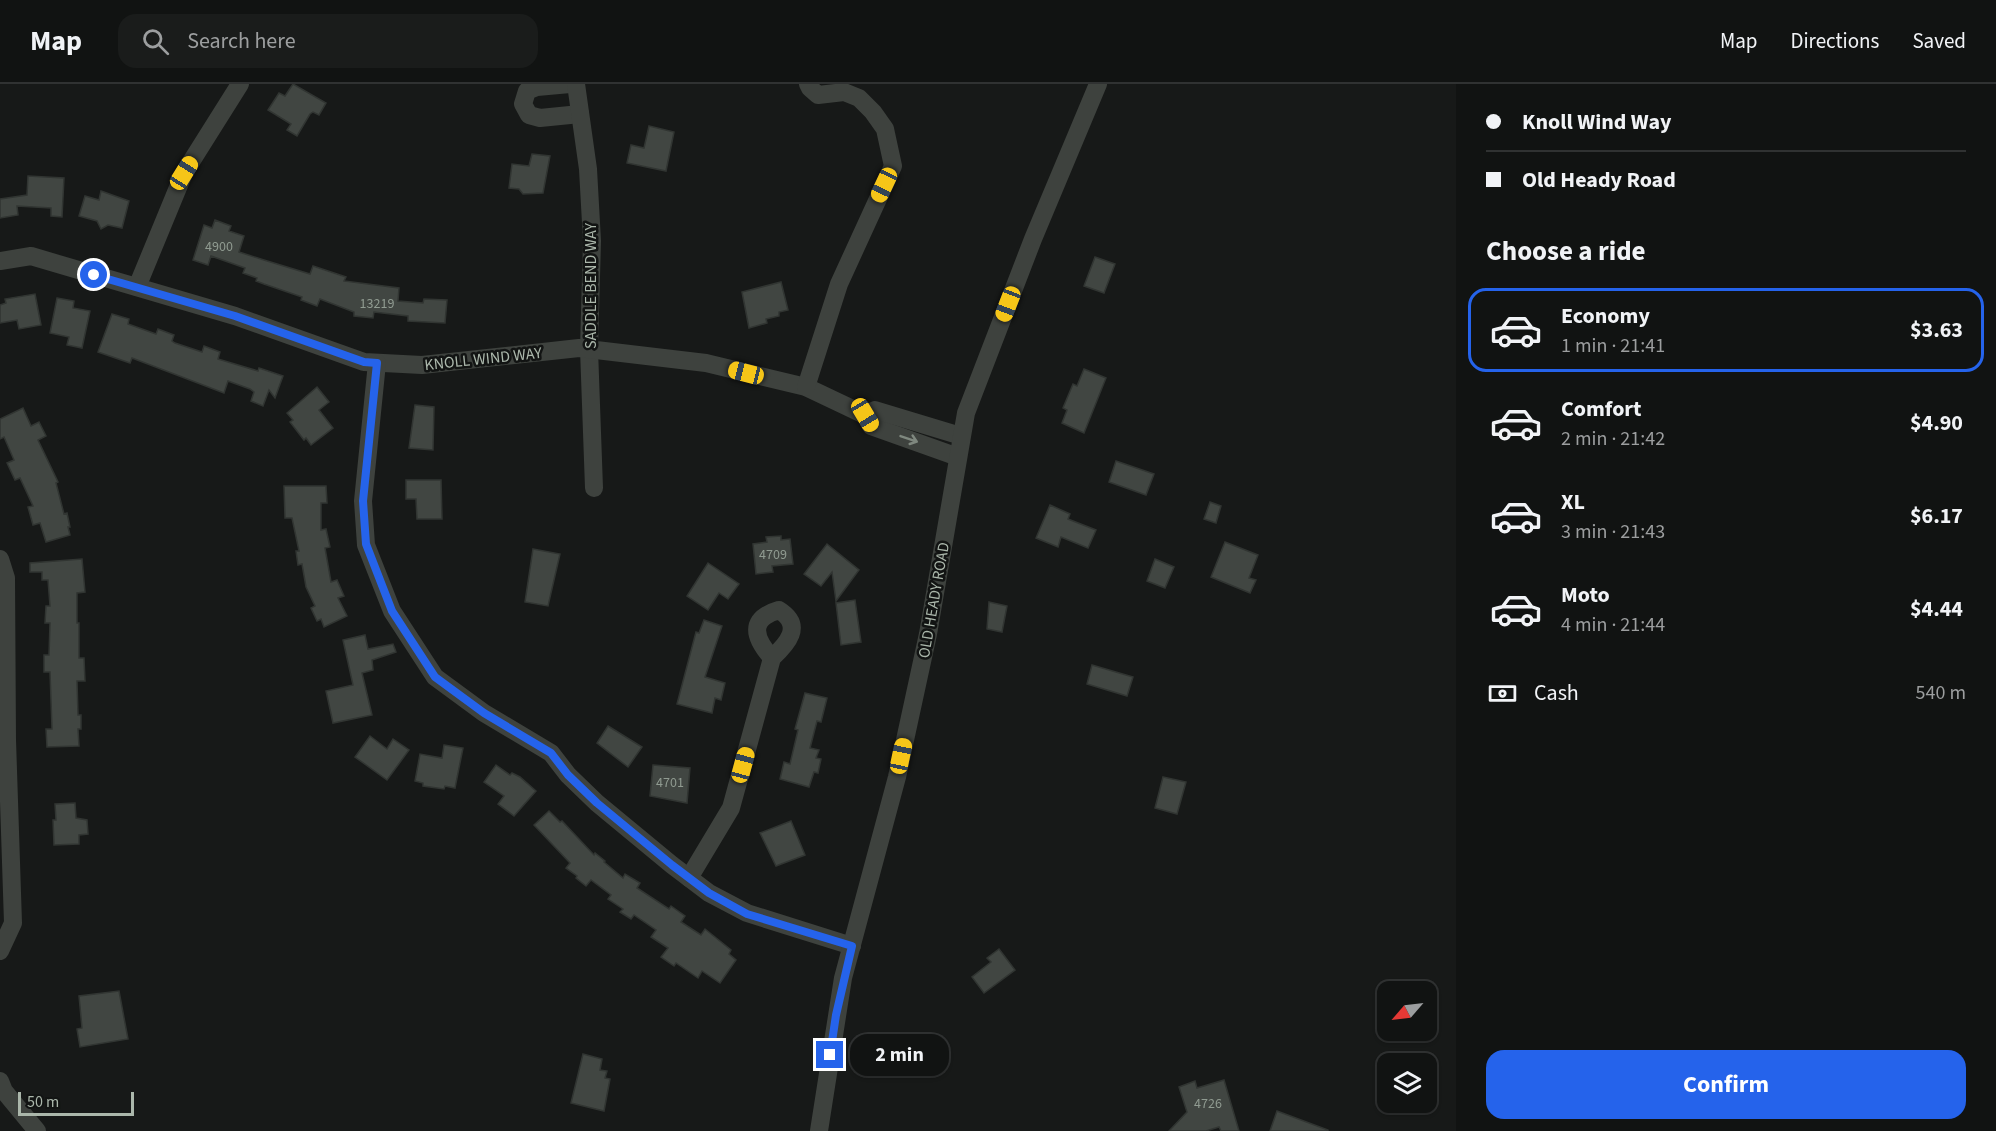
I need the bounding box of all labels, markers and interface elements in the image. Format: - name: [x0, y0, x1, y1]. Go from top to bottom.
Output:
- search box: [118, 14, 538, 68]
- text: Map: [30, 21, 82, 61]
- icon: search: [139, 25, 172, 58]
- text: Search here: [187, 25, 296, 57]
- text: Map: [1720, 26, 1758, 56]
- text: Directions: [1791, 26, 1879, 56]
- text: Saved: [1912, 26, 1966, 56]
- text: Knoll Wind Way: [1522, 106, 1672, 138]
- car: [167, 153, 201, 193]
- text: Old Heady Road: [1522, 164, 1676, 196]
- car: [868, 165, 900, 205]
- street label: SADDLE BEND WAY: [580, 223, 602, 349]
- text: Choose a ride: [1486, 232, 1646, 271]
- house number: 4900: [205, 237, 233, 257]
- route start: [80, 261, 107, 288]
- car: [993, 284, 1023, 324]
- house number: 13219: [360, 294, 394, 314]
- text: Economy: [1561, 300, 1650, 332]
- icon: car: [1489, 303, 1543, 357]
- text: $3.63: [1910, 314, 1963, 346]
- text: 1 min · 21:41: [1561, 332, 1665, 360]
- street label: KNOLL WIND WAY: [423, 342, 543, 376]
- car: [726, 360, 766, 386]
- text: Comfort: [1561, 393, 1642, 425]
- car: [848, 395, 882, 435]
- icon: car: [1489, 396, 1543, 450]
- text: $4.90: [1910, 407, 1963, 439]
- text: 2 min · 21:42: [1561, 425, 1665, 453]
- one-way arrow: [899, 434, 918, 445]
- text: XL: [1561, 486, 1585, 518]
- icon: car: [1489, 489, 1543, 543]
- text: $6.17: [1910, 500, 1963, 532]
- text: 3 min · 21:43: [1561, 518, 1665, 546]
- street label: OLD HEADY ROAD: [913, 540, 955, 660]
- house number: 4709: [759, 545, 787, 565]
- text: Moto: [1561, 579, 1610, 611]
- icon: car: [1489, 582, 1543, 636]
- text: $4.44: [1910, 593, 1963, 625]
- text: 4 min · 21:44: [1561, 611, 1665, 639]
- icon: cash: [1486, 677, 1519, 710]
- text: Cash: [1534, 677, 1579, 709]
- text: 540 m: [1916, 679, 1966, 707]
- car: [888, 737, 914, 775]
- car: [730, 745, 756, 785]
- house number: 4701: [656, 773, 684, 793]
- north arrow: [1377, 981, 1437, 1041]
- map controls: [1377, 981, 1437, 1113]
- callout: 2 min: [851, 1034, 950, 1076]
- route end: [816, 1041, 843, 1068]
- text: 2 min: [875, 1041, 924, 1069]
- button: Confirm: [1486, 1050, 1966, 1119]
- button: layers: [1377, 1053, 1437, 1113]
- scale bar: [18, 1089, 134, 1116]
- text: 50 m: [27, 1091, 59, 1113]
- house number: 4726: [1194, 1094, 1222, 1114]

